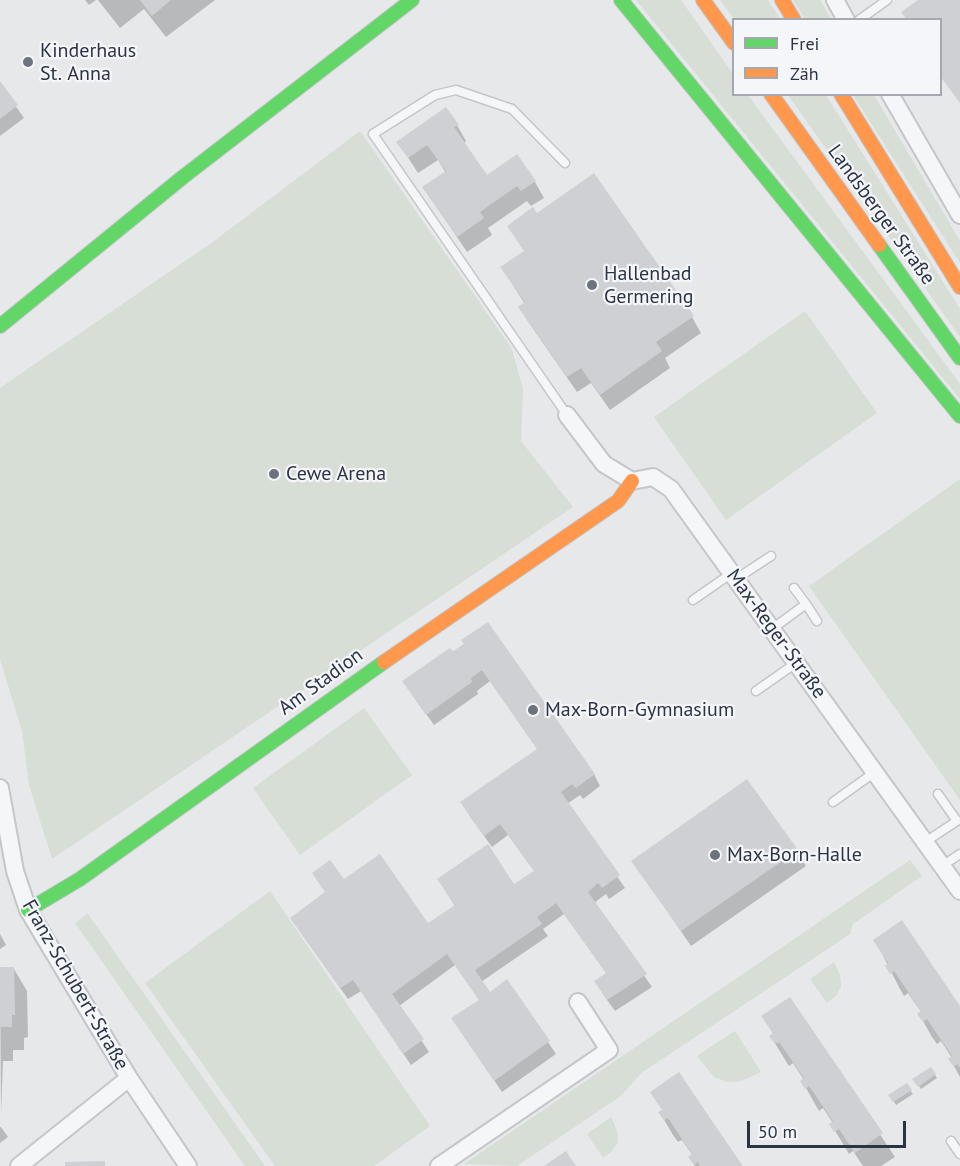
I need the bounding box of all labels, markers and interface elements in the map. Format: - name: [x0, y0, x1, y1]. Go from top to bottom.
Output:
- legend: [732, 18, 942, 96]
- text: Frei: [790, 32, 819, 55]
- place label: Kinderhaus St. Anna: [40, 39, 136, 86]
- marker: Kinderhaus St. Anna: [21, 55, 35, 69]
- text: Zäh: [790, 62, 819, 85]
- street label: Landsberger Straße: [822, 140, 940, 290]
- place label: Hallenbad Germering: [604, 262, 693, 309]
- marker: Hallenbad Germering: [585, 278, 599, 292]
- place label: Cewe Arena: [286, 462, 386, 486]
- marker: Cewe Arena: [267, 467, 281, 481]
- street label: Max-Reger-Straße: [721, 565, 831, 703]
- street label: Am Stadion: [274, 643, 368, 721]
- place label: Max-Born-Gymnasium: [545, 698, 734, 722]
- marker: Max-Born-Gymnasium: [526, 703, 540, 717]
- place label: Max-Born-Halle: [727, 843, 862, 867]
- marker: Max-Born-Halle: [708, 848, 722, 862]
- street label: Franz-Schubert-Straße: [16, 896, 134, 1074]
- scale bar: [750, 1109, 909, 1147]
- text: 50 m: [758, 1120, 797, 1143]

